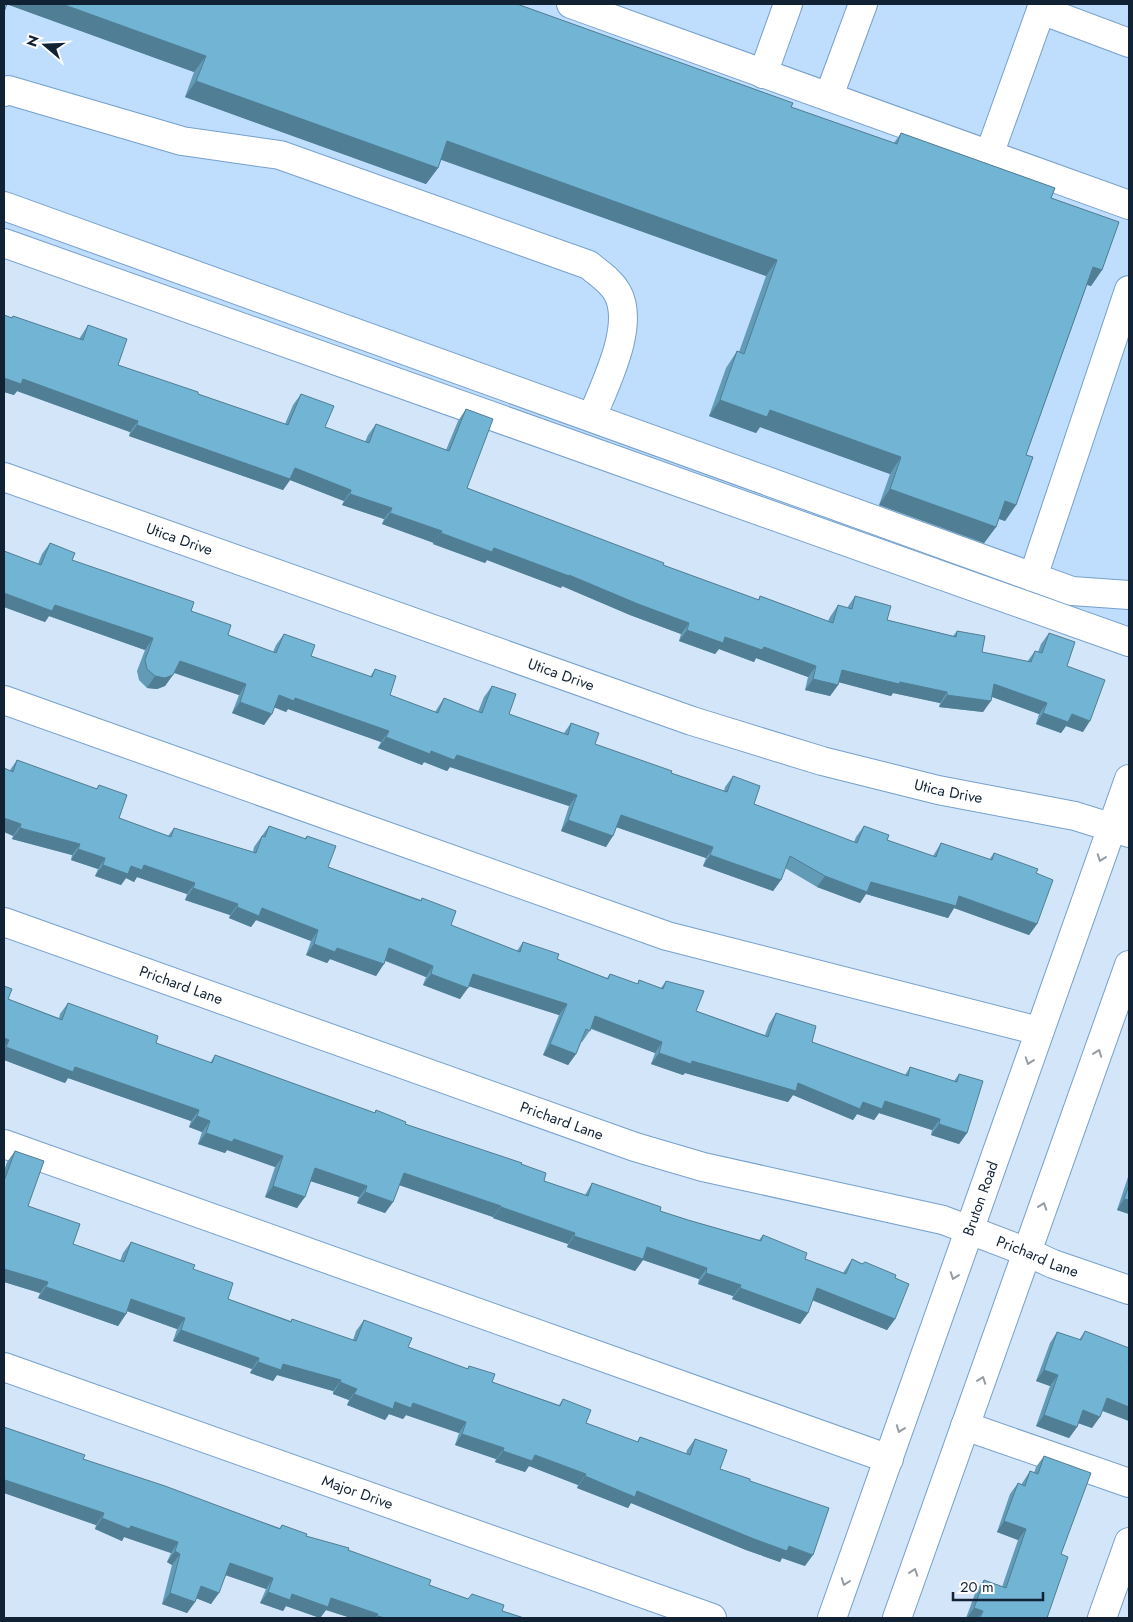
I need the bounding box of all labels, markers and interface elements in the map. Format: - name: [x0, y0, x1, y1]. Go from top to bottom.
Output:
- north arrow: [20, 20, 70, 70]
- text: N: [21, 32, 44, 49]
- street label: Utica Drive: [143, 517, 216, 561]
- street label: Utica Drive: [525, 653, 598, 697]
- street label: Utica Drive: [912, 773, 985, 809]
- one-way arrow: [1097, 853, 1107, 862]
- street label: Prichard Lane: [136, 960, 226, 1010]
- one-way arrow: [1092, 1049, 1102, 1058]
- one-way arrow: [1025, 1056, 1035, 1064]
- street label: Prichard Lane: [517, 1096, 607, 1146]
- street label: Bruton Road: [957, 1158, 1004, 1239]
- one-way arrow: [1038, 1202, 1048, 1211]
- street label: Prichard Lane: [993, 1230, 1082, 1283]
- one-way arrow: [950, 1271, 960, 1280]
- one-way arrow: [976, 1377, 986, 1385]
- one-way arrow: [896, 1424, 906, 1433]
- street label: Major Drive: [319, 1470, 396, 1515]
- one-way arrow: [908, 1569, 918, 1577]
- scale bar: [953, 1570, 1043, 1602]
- text: 20 m: [960, 1576, 994, 1598]
- one-way arrow: [841, 1577, 851, 1586]

